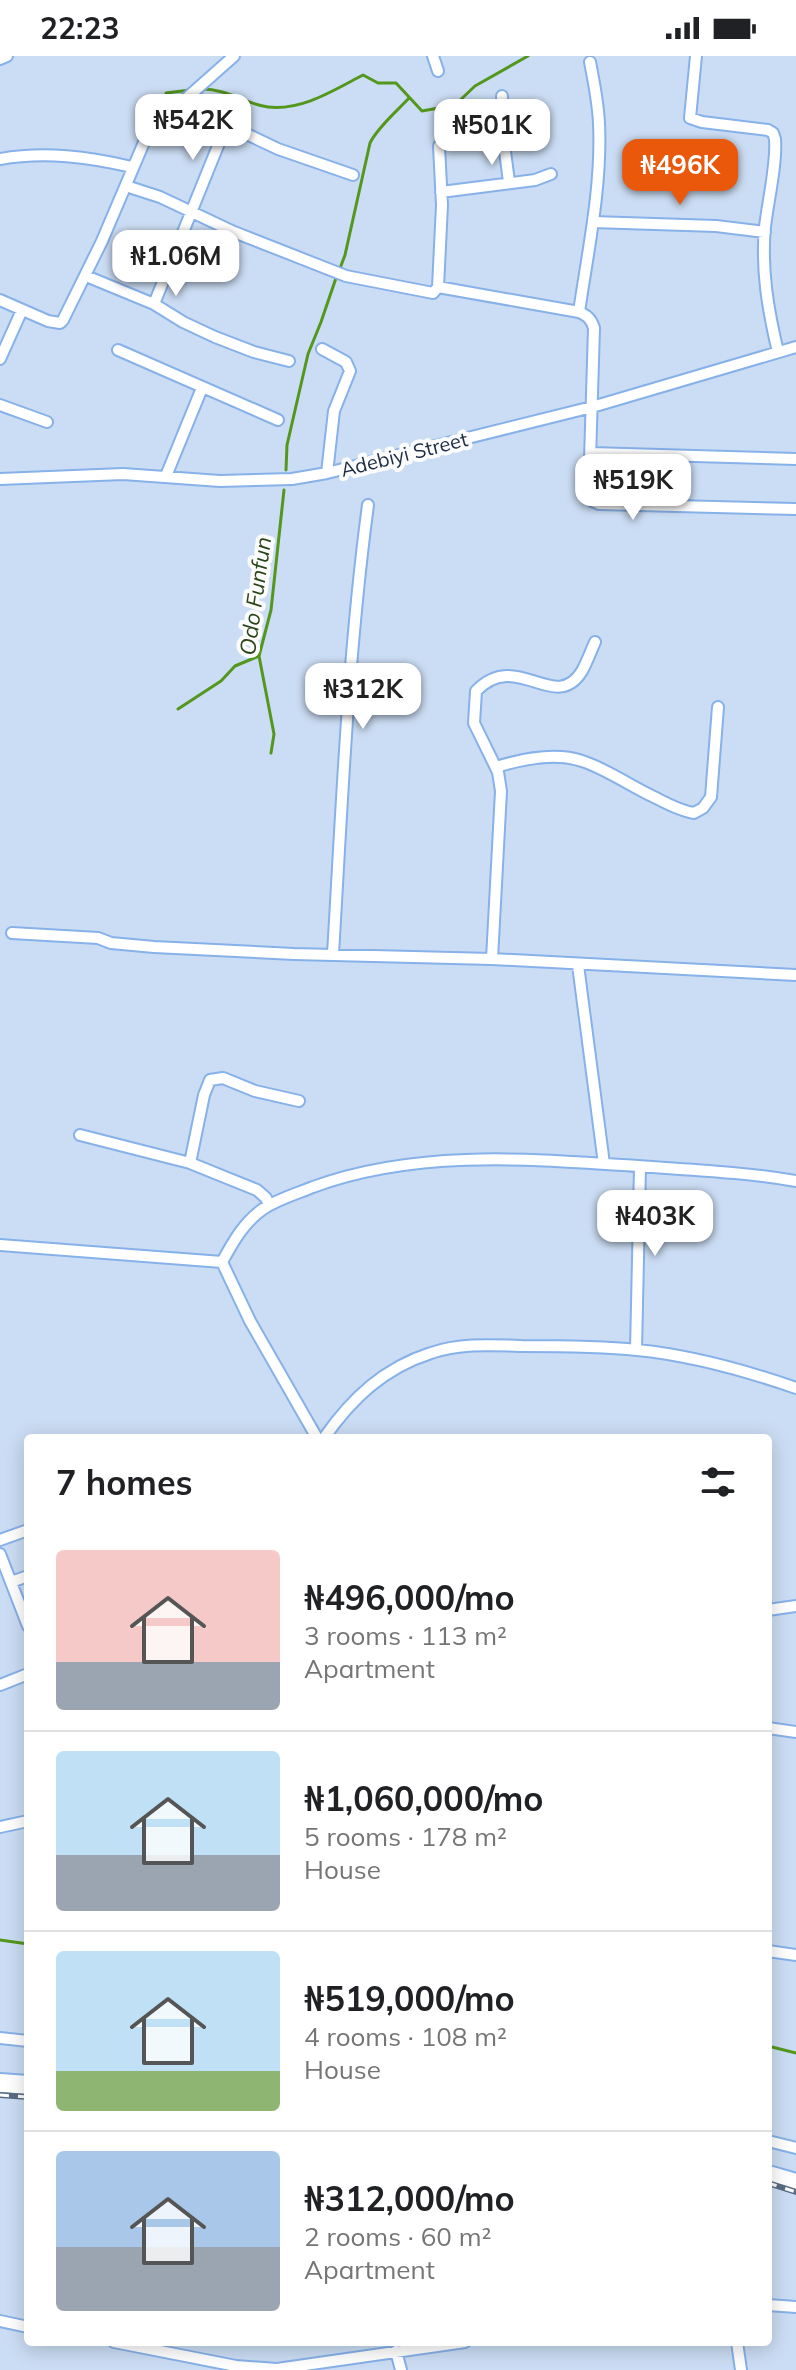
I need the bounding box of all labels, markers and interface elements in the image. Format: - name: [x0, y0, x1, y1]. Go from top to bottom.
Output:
- text: 22:23: [40, 9, 119, 47]
- pin: ₦542K: [137, 94, 249, 162]
- pin: ₦501K: [436, 99, 548, 167]
- text: ₦542K: [153, 103, 233, 136]
- text: ₦501K: [452, 108, 532, 141]
- pin: ₦496K: [624, 139, 736, 207]
- text: ₦496K: [640, 148, 720, 181]
- pin: ₦1.06M: [111, 230, 241, 298]
- text: ₦1.06M: [130, 239, 222, 272]
- street label: Adebiyi Street: [338, 426, 470, 482]
- pin: ₦519K: [577, 454, 689, 522]
- text: ₦519K: [593, 463, 673, 496]
- water label: Odo Funfun: [233, 535, 277, 657]
- pin: ₦312K: [307, 663, 419, 731]
- text: ₦312K: [323, 672, 403, 705]
- pin: ₦403K: [599, 1190, 711, 1258]
- text: ₦403K: [615, 1199, 695, 1232]
- icon: filters: [696, 1460, 740, 1504]
- text: 7 homes: [56, 1461, 193, 1504]
- text: ₦496,000/mo: [304, 1576, 515, 1619]
- icon: home: [120, 1582, 216, 1678]
- text: 3 rooms · 113 m²: [304, 1619, 507, 1652]
- text: Apartment: [304, 1652, 435, 1685]
- text: ₦1,060,000/mo: [304, 1777, 543, 1820]
- icon: home: [120, 1783, 216, 1879]
- text: 5 rooms · 178 m²: [304, 1820, 507, 1853]
- text: House: [304, 1853, 381, 1886]
- text: ₦519,000/mo: [304, 1977, 515, 2020]
- icon: home: [120, 1983, 216, 2079]
- text: 4 rooms · 108 m²: [304, 2020, 507, 2053]
- text: House: [304, 2053, 381, 2086]
- text: ₦312,000/mo: [304, 2177, 515, 2220]
- icon: home: [120, 2183, 216, 2279]
- text: 2 rooms · 60 m²: [304, 2220, 491, 2253]
- text: Apartment: [304, 2253, 435, 2286]

